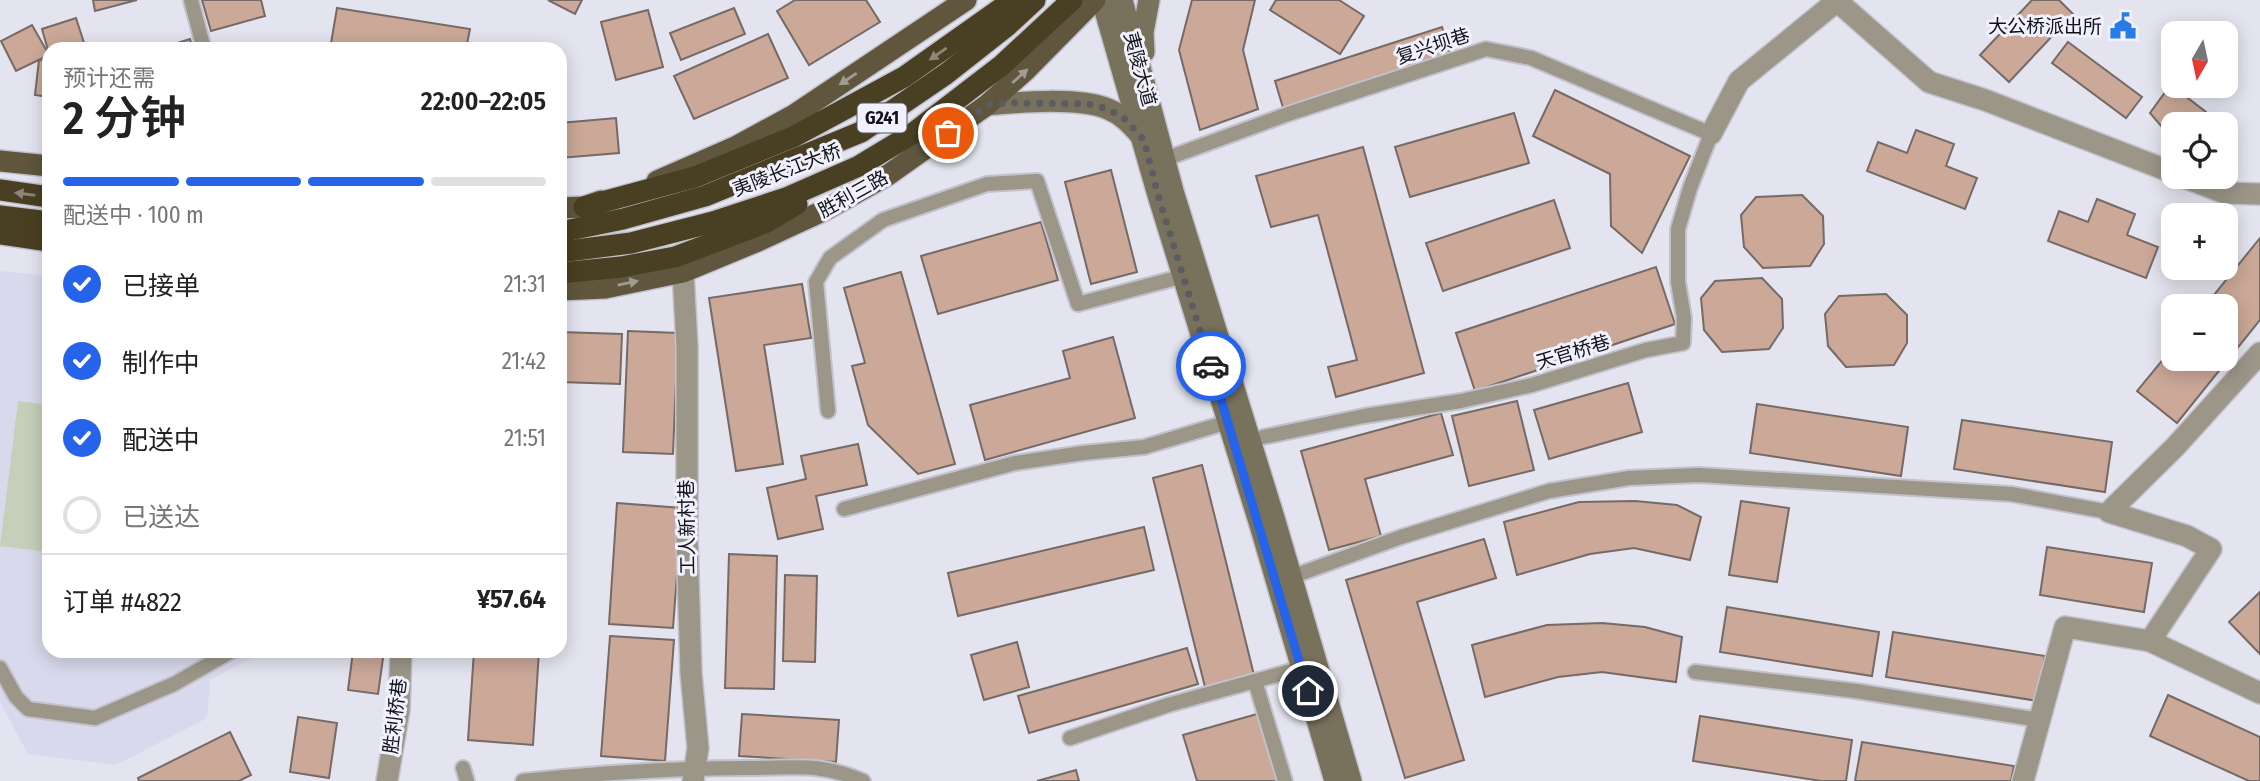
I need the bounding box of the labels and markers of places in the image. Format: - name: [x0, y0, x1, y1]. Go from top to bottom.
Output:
- public building icon: 大公桥派出所: [2108, 11, 2138, 41]
- place label: 大公桥派出所: [1988, 15, 2102, 38]
- pin: [918, 103, 978, 163]
- pin: [1278, 661, 1338, 721]

